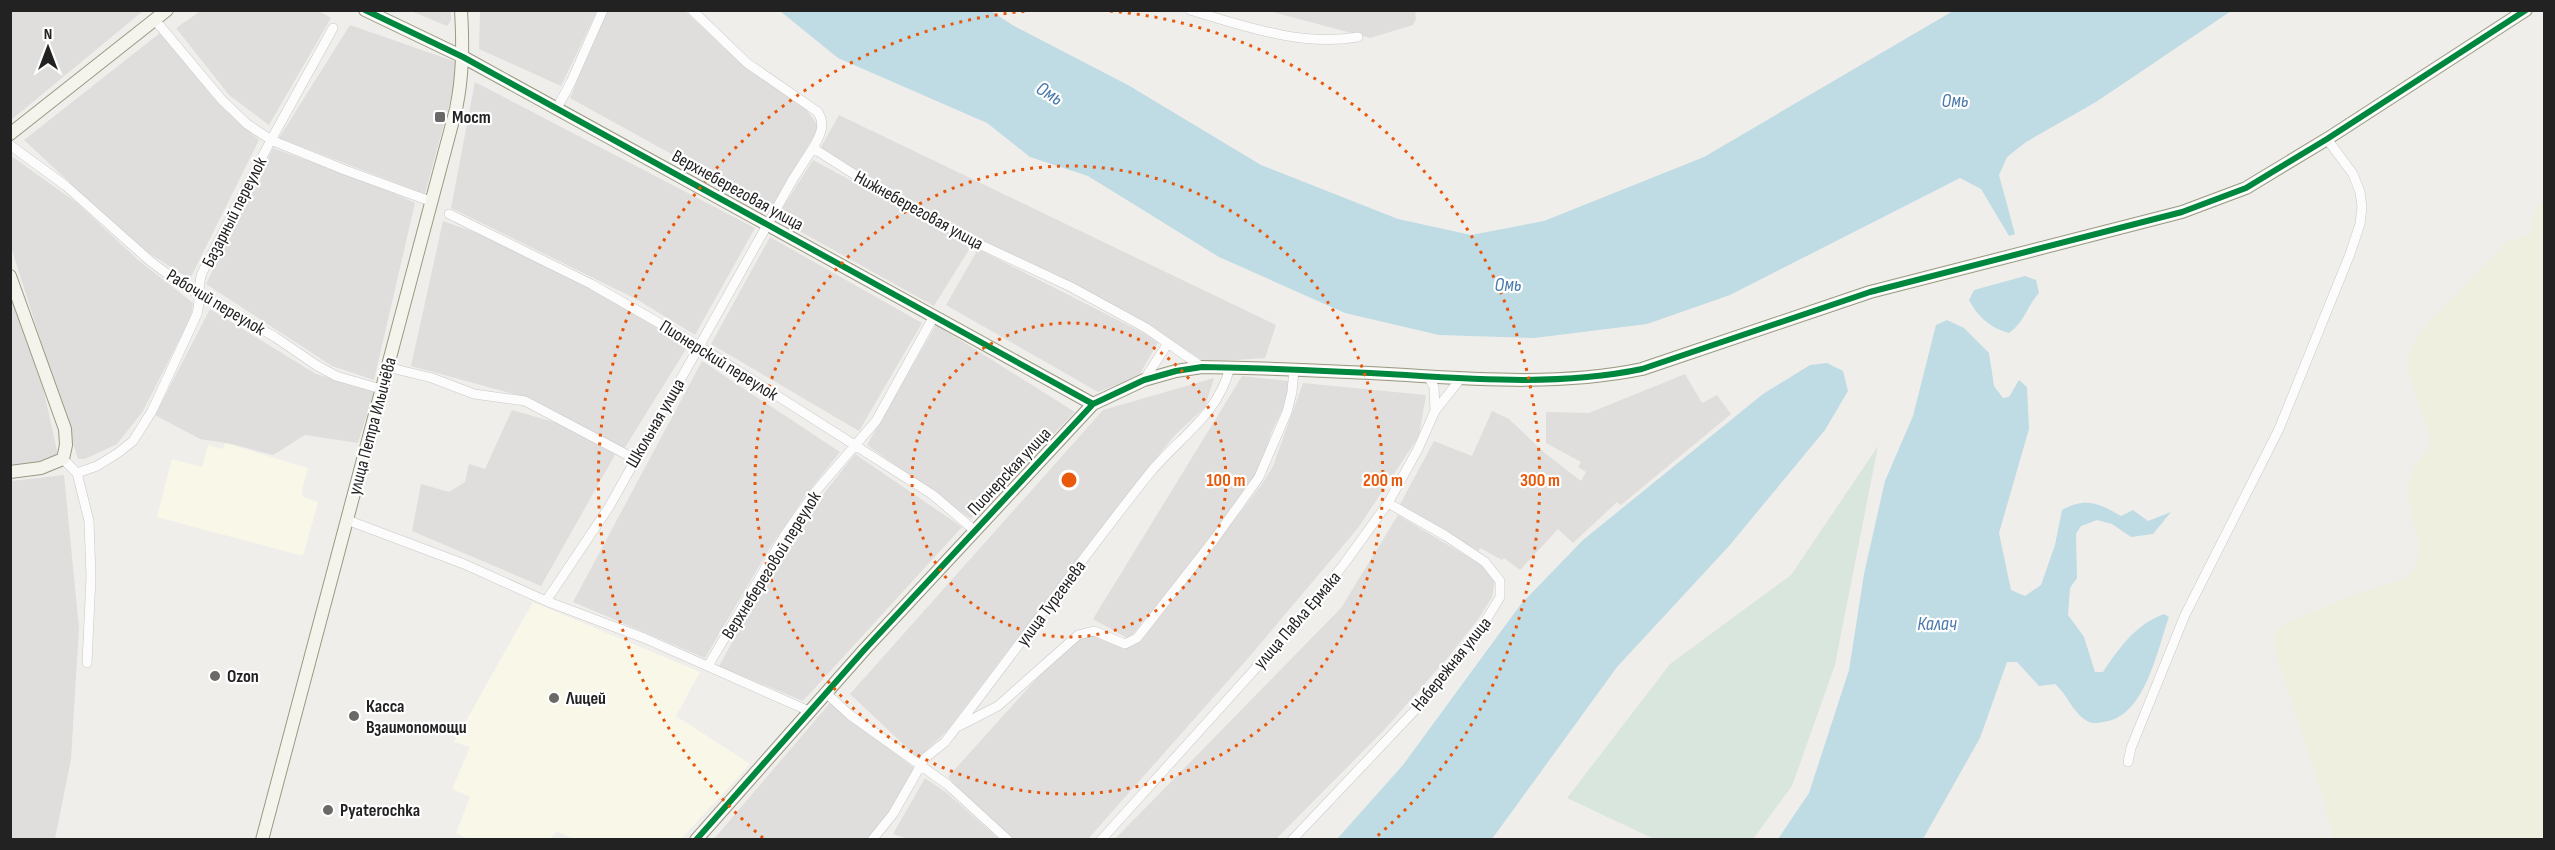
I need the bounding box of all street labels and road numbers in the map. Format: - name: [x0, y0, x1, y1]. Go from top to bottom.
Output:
- street label: Верхнебереговая улица: [668, 146, 807, 235]
- street label: Базарный переулок: [198, 153, 271, 271]
- street label: Нижнебереговая улица: [851, 166, 987, 255]
- street label: Рабочий переулок: [163, 265, 269, 340]
- street label: Пионерский переулок: [656, 316, 782, 405]
- street label: улица Петра Ильичёва: [344, 355, 401, 497]
- street label: Школьная улица: [622, 375, 689, 471]
- street label: Пионерская улица: [963, 423, 1055, 520]
- street label: Верхнебереговой переулок: [717, 487, 825, 643]
- street label: улица Тургенева: [1012, 556, 1090, 650]
- street label: улица Павла Ермака: [1249, 567, 1345, 673]
- street label: Набережная улица: [1407, 613, 1496, 715]

